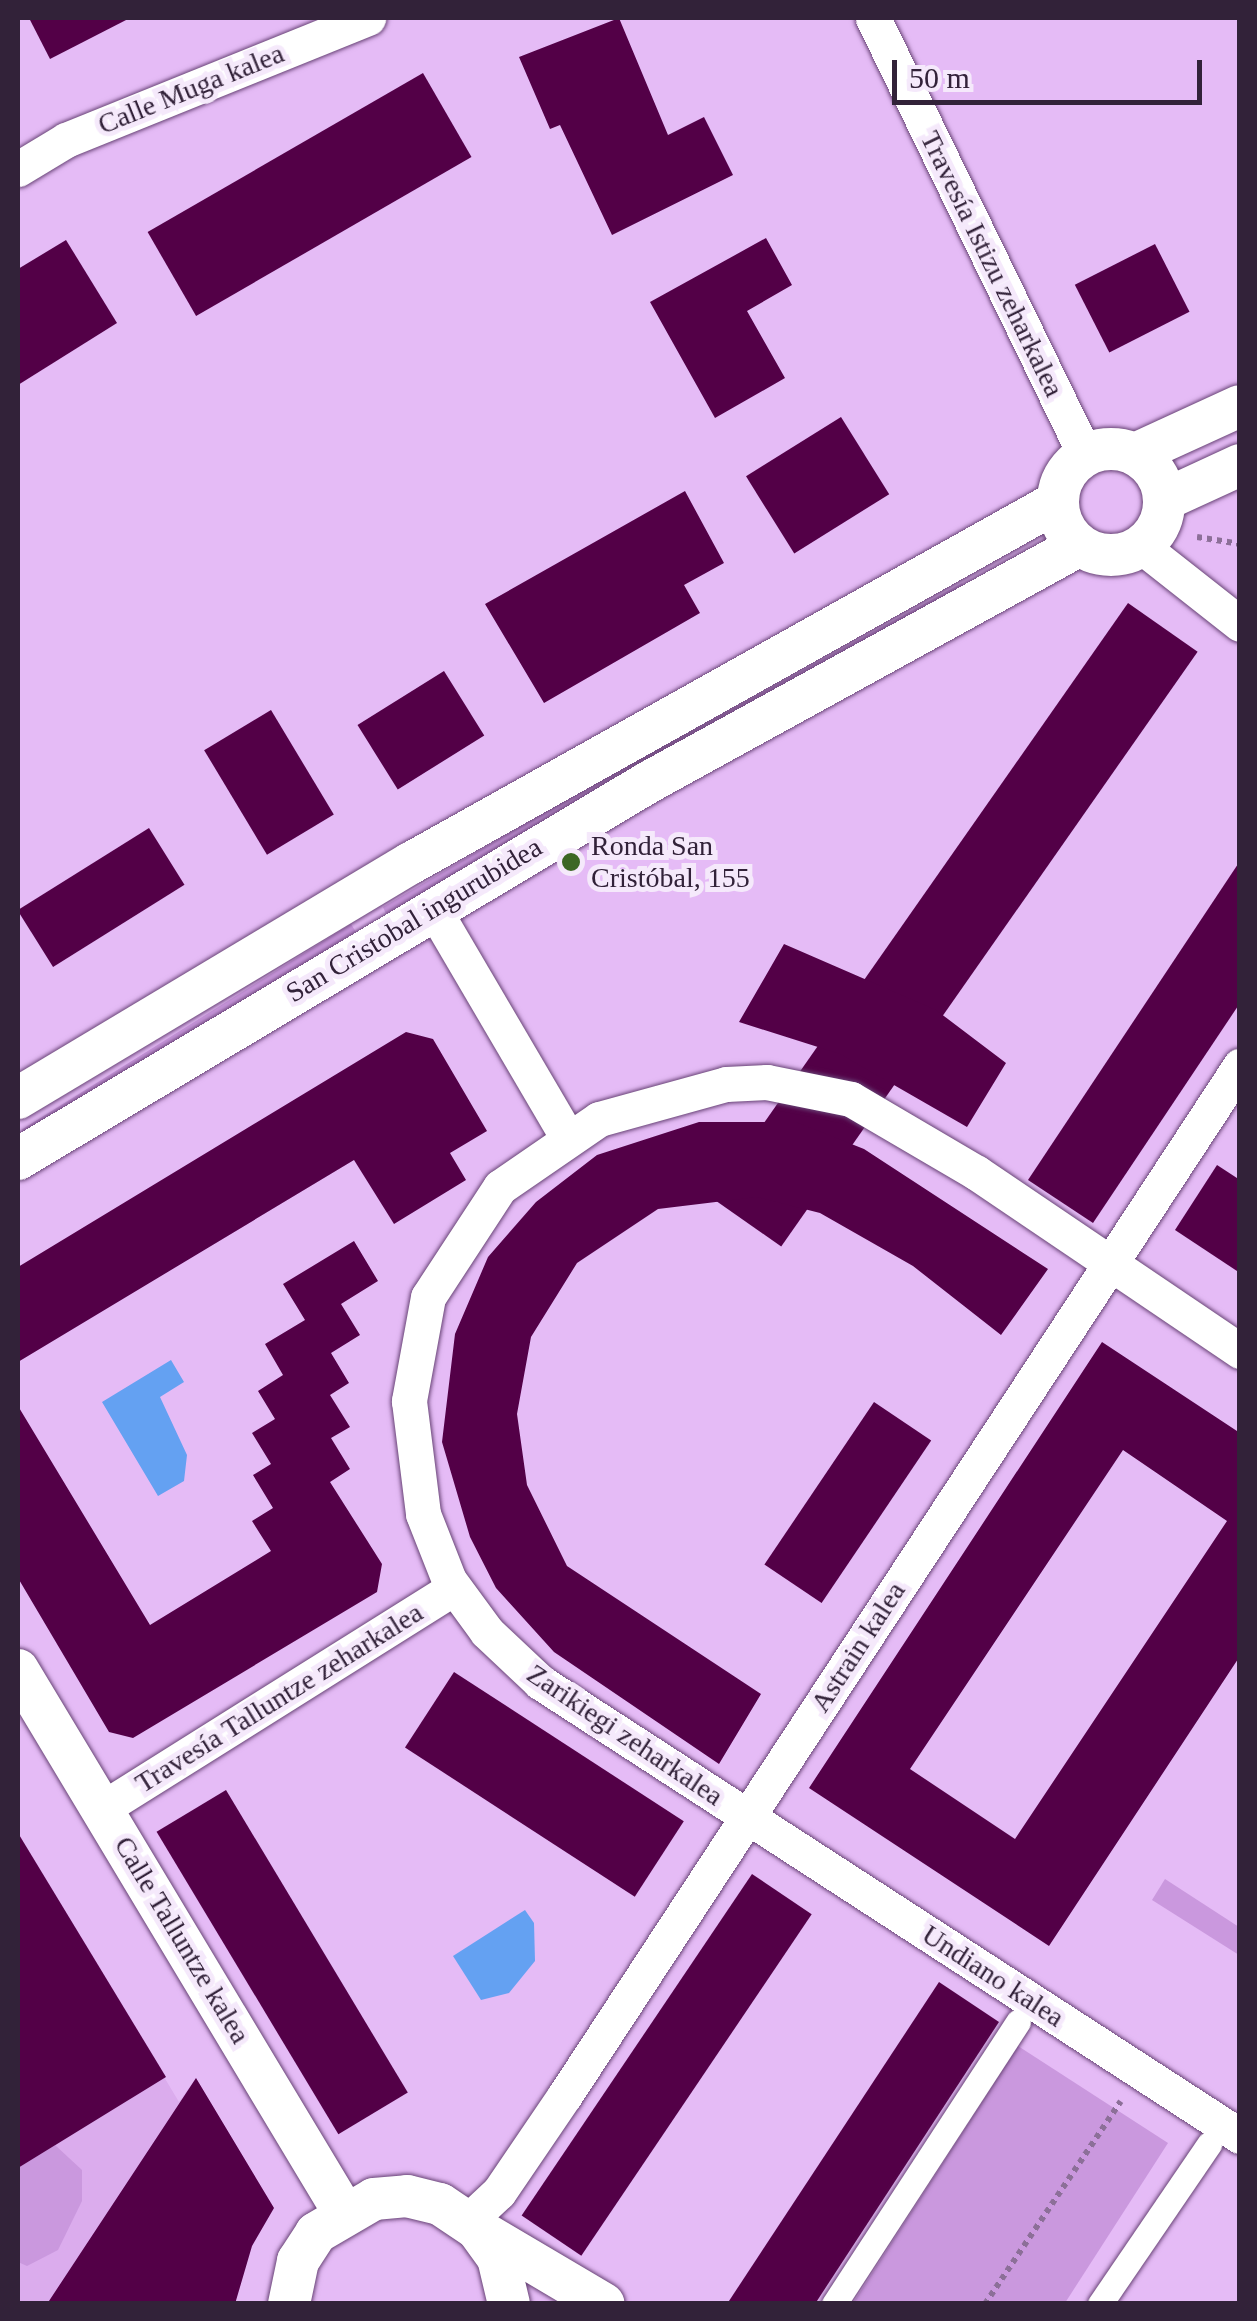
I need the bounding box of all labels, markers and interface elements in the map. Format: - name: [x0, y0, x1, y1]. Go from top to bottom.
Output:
- street label: Calle Muga kalea: [93, 36, 289, 142]
- scale bar: [897, 40, 1207, 102]
- text: 50 m: [909, 61, 970, 94]
- street label: Travesía Istizu zeharkalea: [913, 126, 1071, 402]
- place label: Ronda San Cristóbal, 155: [591, 829, 750, 895]
- street label: San Cristobal ingurubidea: [280, 830, 548, 1010]
- marker: Ronda San Cristóbal, 155: [560, 851, 582, 873]
- street label: Astrain kalea: [803, 1576, 913, 1718]
- street label: Travesía Talluntze zeharkalea: [129, 1596, 429, 1800]
- street label: Zarikiegi zeharkalea: [521, 1657, 729, 1813]
- street label: Calle Talluntze kalea: [107, 1830, 257, 2050]
- street label: Undiano kalea: [916, 1918, 1070, 2034]

